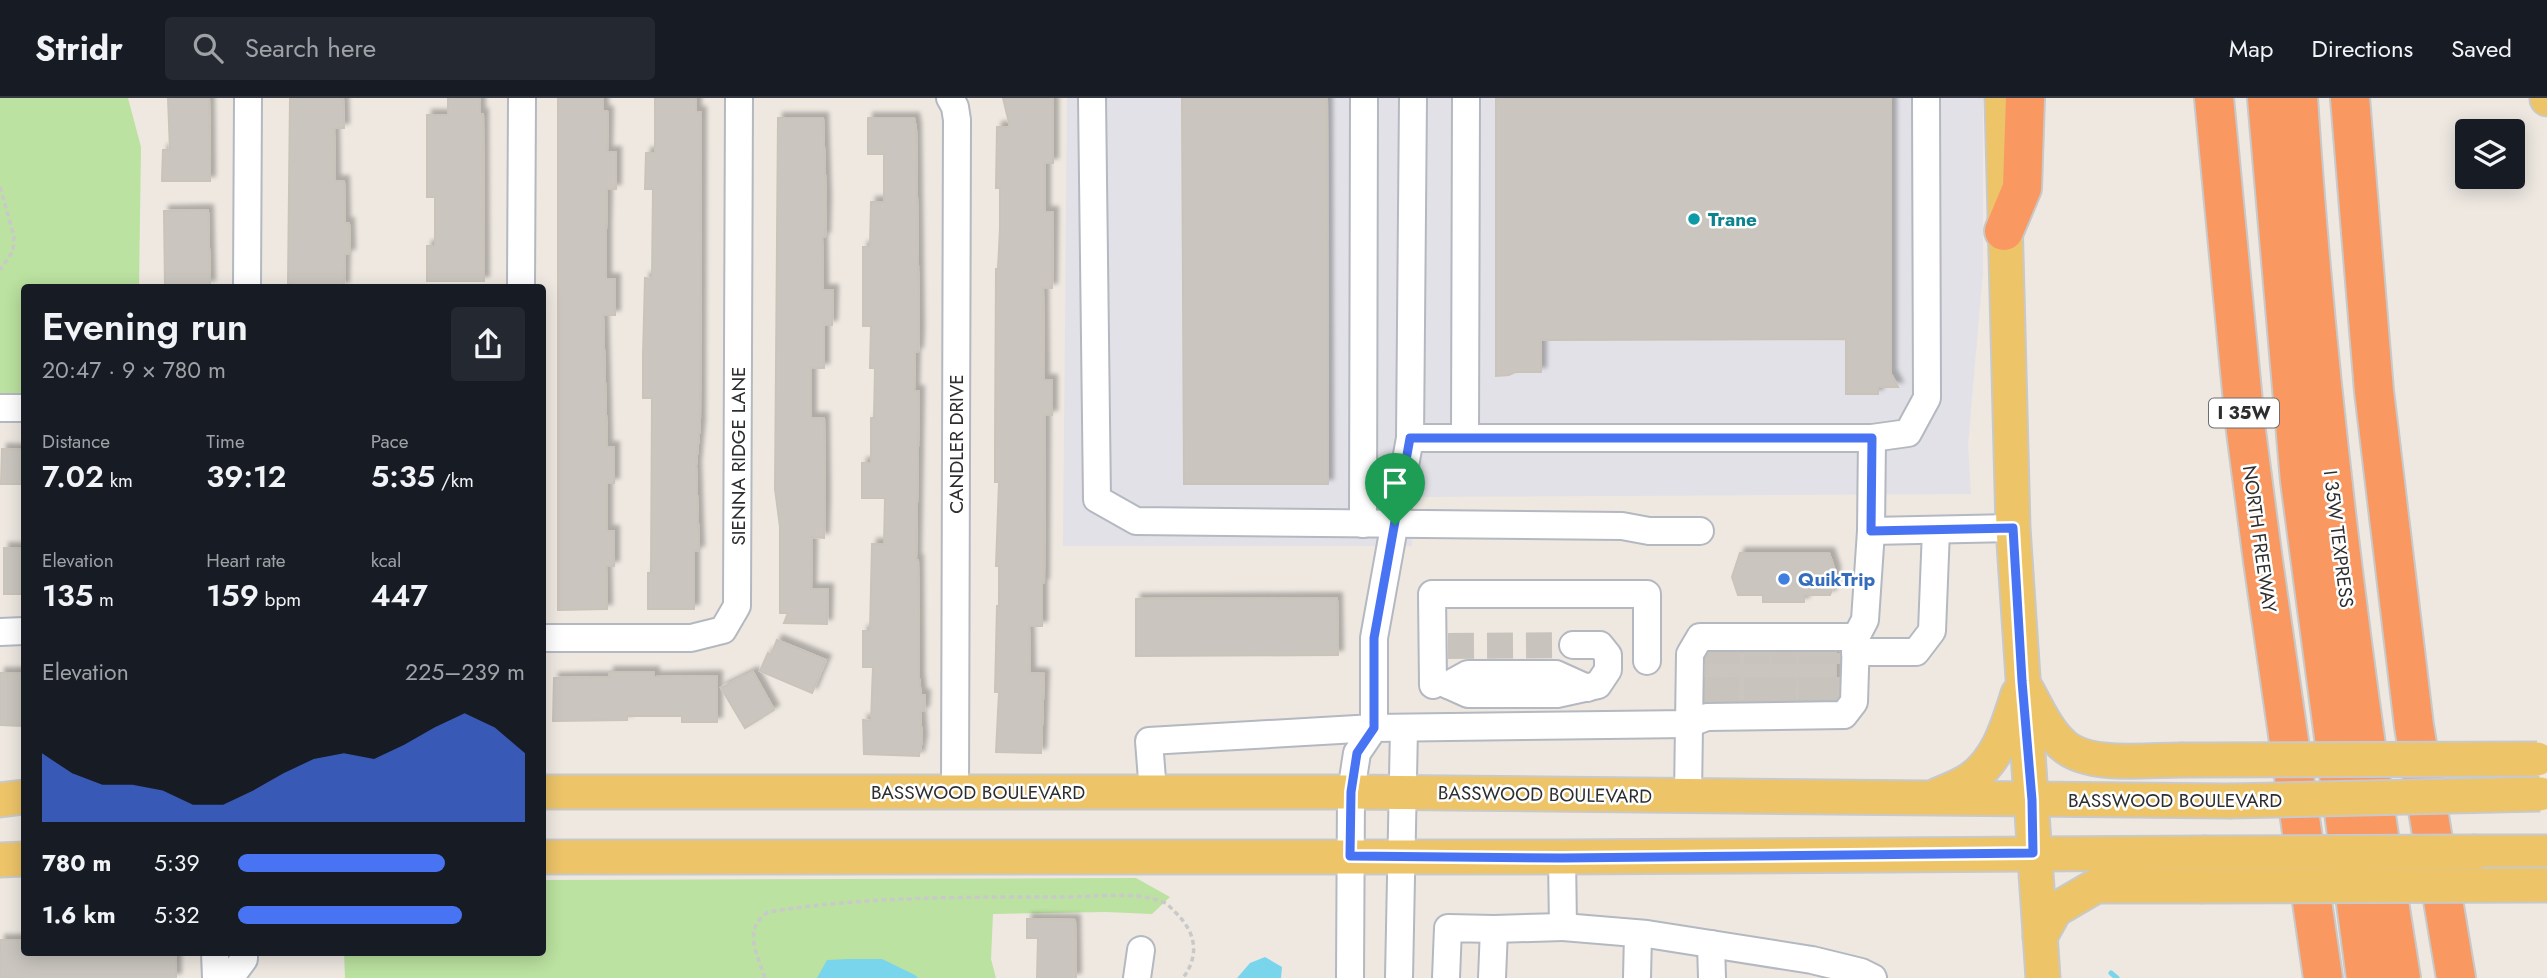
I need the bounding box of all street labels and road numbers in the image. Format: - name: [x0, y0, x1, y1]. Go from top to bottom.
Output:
- street label: SIENNA RIDGE LANE: [725, 366, 752, 546]
- street label: CANDLER DRIVE: [943, 374, 970, 514]
- road number: I 35W: [2209, 398, 2279, 428]
- street label: NORTH FREEWAY: [2236, 464, 2283, 615]
- street label: I 35W TEXPRESS: [2317, 469, 2360, 609]
- street label: BASSWOOD BOULEVARD: [871, 779, 1085, 806]
- street label: BASSWOOD BOULEVARD: [1438, 779, 1652, 810]
- street label: BASSWOOD BOULEVARD: [2068, 787, 2282, 814]

